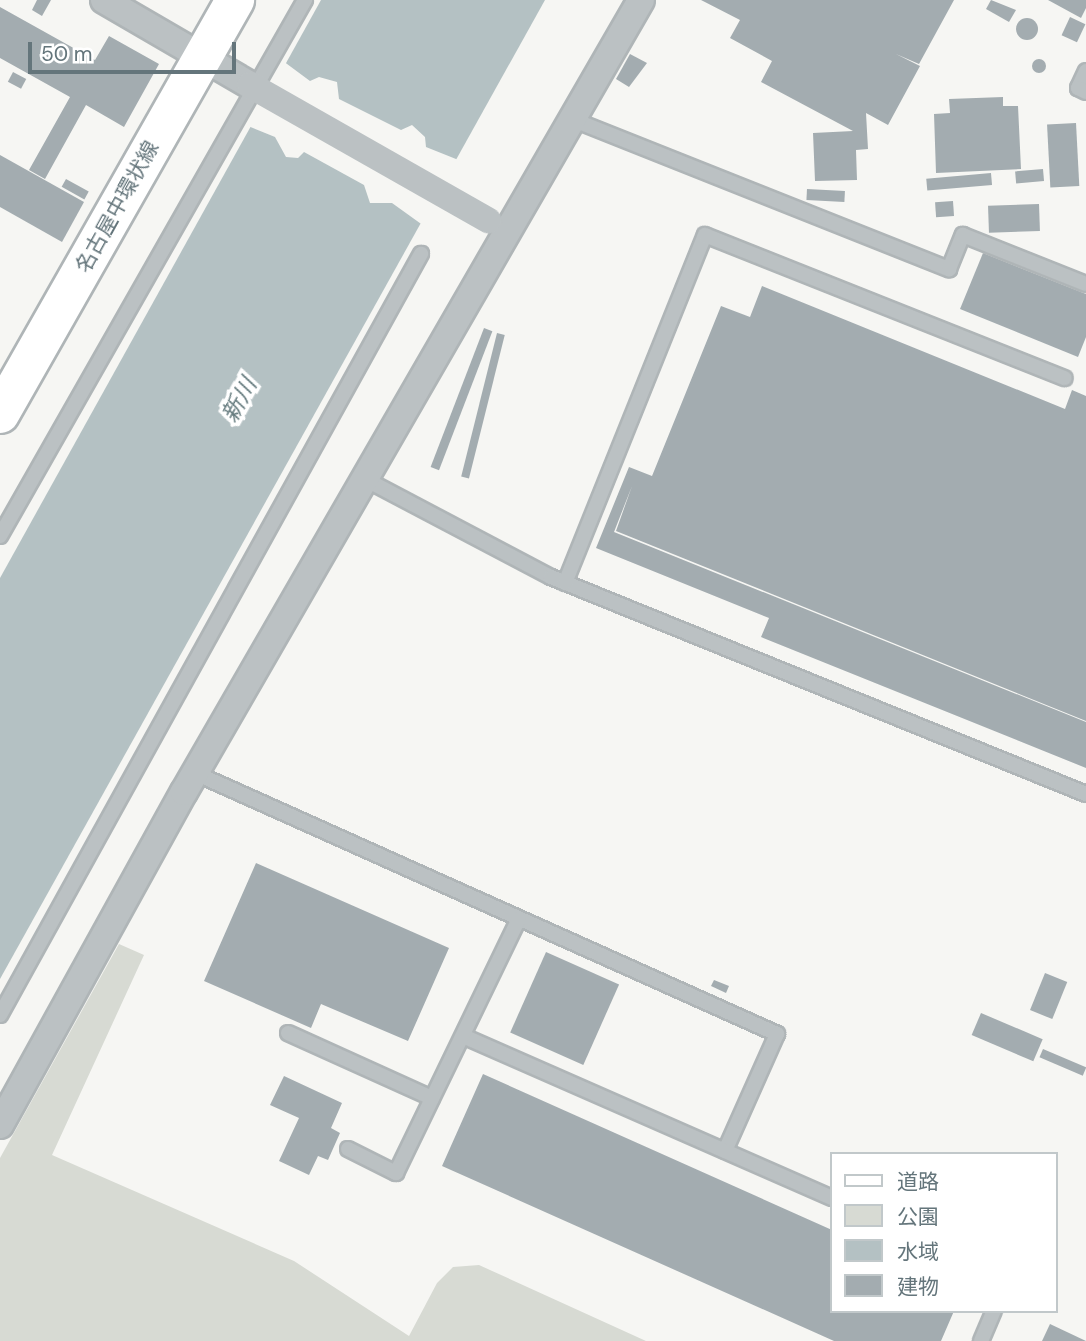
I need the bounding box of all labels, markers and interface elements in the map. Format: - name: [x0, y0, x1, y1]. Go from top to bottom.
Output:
- scale bar: [32, 28, 240, 72]
- text: 50 m: [41, 40, 92, 68]
- street label: 名古屋中環状線: [70, 137, 164, 277]
- water label: 新川: [216, 373, 262, 427]
- legend: [830, 1152, 1058, 1313]
- text: 道路: [897, 1168, 939, 1196]
- text: 公園: [897, 1203, 939, 1231]
- text: 水域: [897, 1238, 939, 1266]
- text: 建物: [897, 1273, 939, 1301]

